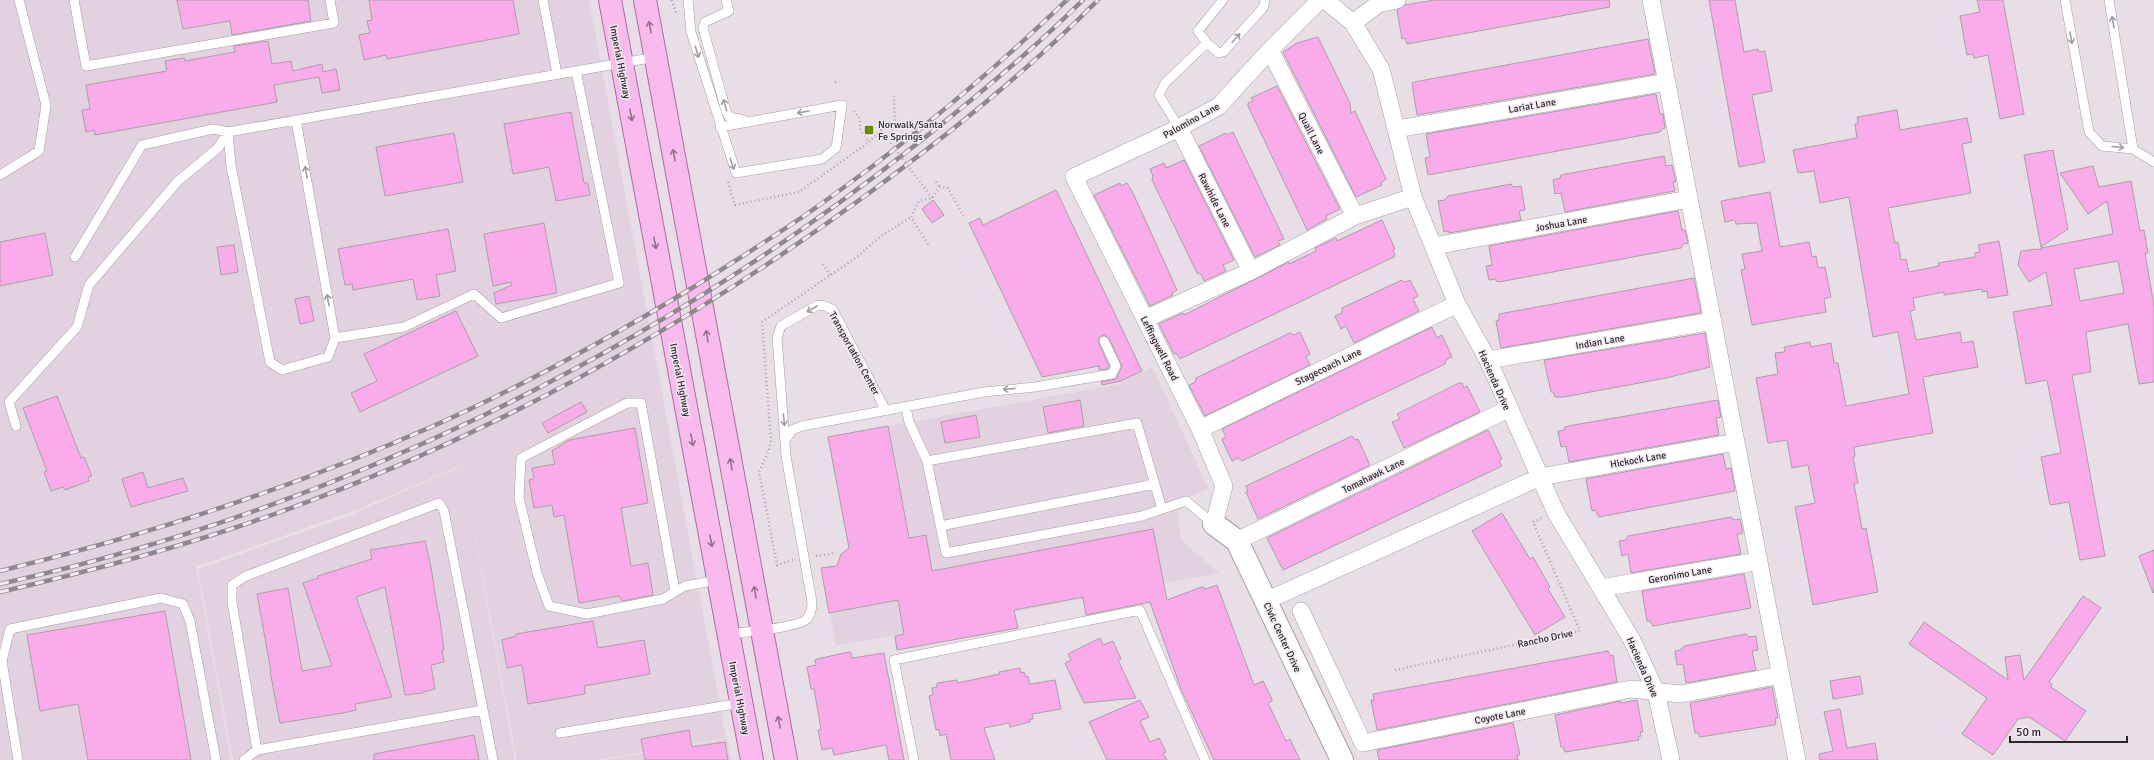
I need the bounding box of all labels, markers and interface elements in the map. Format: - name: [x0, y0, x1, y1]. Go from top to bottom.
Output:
- one-way arrow: [2109, 16, 2117, 29]
- one-way arrow: [646, 21, 654, 34]
- street label: Imperial Highway: [607, 24, 633, 100]
- one-way arrow: [2067, 32, 2075, 45]
- one-way arrow: [1231, 33, 1241, 43]
- one-way arrow: [694, 45, 701, 58]
- street label: Lariat Lane: [1507, 96, 1557, 116]
- one-way arrow: [721, 99, 728, 112]
- street label: Palomino Lane: [1161, 100, 1222, 141]
- one-way arrow: [628, 108, 636, 121]
- one-way arrow: [797, 108, 810, 116]
- street label: Quail Lane: [1295, 110, 1327, 156]
- place label: Norwalk/Santa Fe Springs: [878, 119, 943, 143]
- marker: Norwalk/Santa Fe Springs: [863, 124, 875, 136]
- one-way arrow: [2111, 144, 2124, 151]
- one-way arrow: [669, 148, 677, 161]
- one-way arrow: [729, 158, 737, 170]
- one-way arrow: [301, 165, 309, 178]
- street label: Rawhide Lane: [1195, 171, 1233, 230]
- street label: Joshua Lane: [1534, 213, 1588, 234]
- one-way arrow: [652, 236, 660, 249]
- one-way arrow: [324, 293, 332, 306]
- one-way arrow: [806, 305, 818, 313]
- street label: Transportation Center: [826, 310, 882, 398]
- street label: Leffingwell Road: [1138, 314, 1181, 383]
- one-way arrow: [703, 330, 711, 343]
- street label: Indian Lane: [1575, 332, 1626, 352]
- street label: Imperial Highway: [667, 342, 693, 418]
- street label: Stagecoach Lane: [1293, 346, 1364, 388]
- street label: Hacienda Drive: [1475, 348, 1513, 412]
- one-way arrow: [1003, 386, 1016, 393]
- one-way arrow: [780, 413, 787, 426]
- one-way arrow: [688, 433, 696, 446]
- street label: Hickock Lane: [1609, 449, 1667, 471]
- street label: Tomahawk Lane: [1340, 456, 1407, 496]
- one-way arrow: [727, 458, 735, 471]
- one-way arrow: [707, 534, 715, 547]
- street label: Geronimo Lane: [1647, 563, 1713, 586]
- one-way arrow: [750, 586, 758, 599]
- street label: Civic Center Drive: [1261, 601, 1304, 674]
- street label: Rancho Drive: [1516, 627, 1574, 651]
- street label: Hacienda Drive: [1623, 635, 1661, 699]
- street label: Imperial Highway: [726, 660, 752, 736]
- street label: Coyote Lane: [1474, 705, 1527, 727]
- one-way arrow: [775, 716, 783, 729]
- scale bar: [2010, 718, 2127, 744]
- text: 50 m: [2016, 725, 2041, 740]

